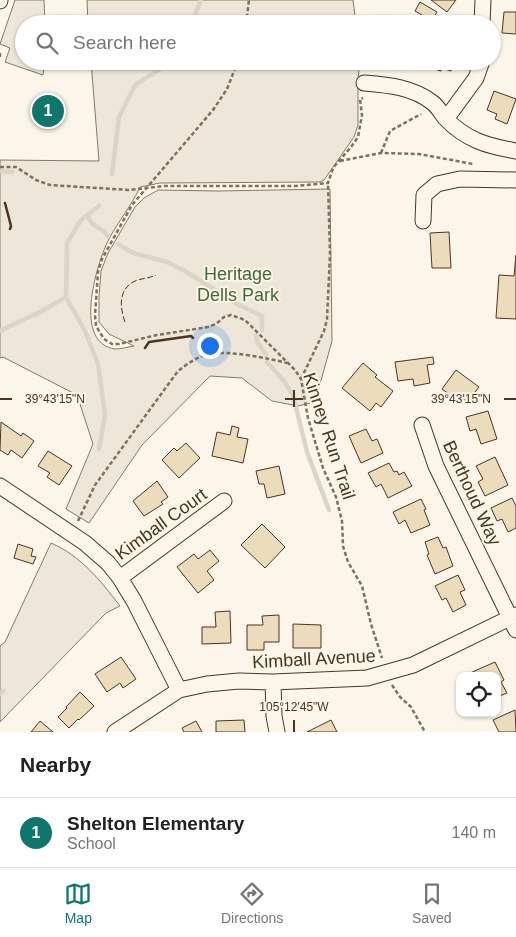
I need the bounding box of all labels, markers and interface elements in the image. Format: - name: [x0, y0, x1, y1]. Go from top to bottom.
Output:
- search box: [15, 15, 501, 70]
- icon: search: [33, 29, 61, 57]
- text: Search here: [73, 32, 177, 53]
- pin: 1: [32, 92, 64, 130]
- park label: Heritage Dells Park: [197, 264, 280, 305]
- your location: [197, 333, 223, 359]
- street label: Kinney Run Trail: [299, 370, 359, 502]
- text: 39°43'15"N: [25, 392, 85, 406]
- text: 39°43'15"N: [431, 392, 491, 406]
- street label: Berthoud Way: [439, 437, 505, 549]
- street label: Kimball Court: [111, 484, 211, 564]
- street label: Kimball Avenue: [252, 646, 376, 672]
- map controls: [456, 672, 501, 717]
- button: locate: [456, 672, 501, 717]
- text: 105°12'45"W: [259, 700, 329, 714]
- text: Nearby: [20, 753, 91, 776]
- text: Shelton Elementary: [67, 813, 244, 834]
- text: 1: [32, 824, 40, 841]
- text: 140 m: [452, 824, 496, 841]
- text: School: [67, 835, 116, 852]
- tab: Map: [64, 880, 92, 926]
- tab: Directions: [221, 880, 283, 926]
- tab: Saved: [412, 880, 452, 926]

